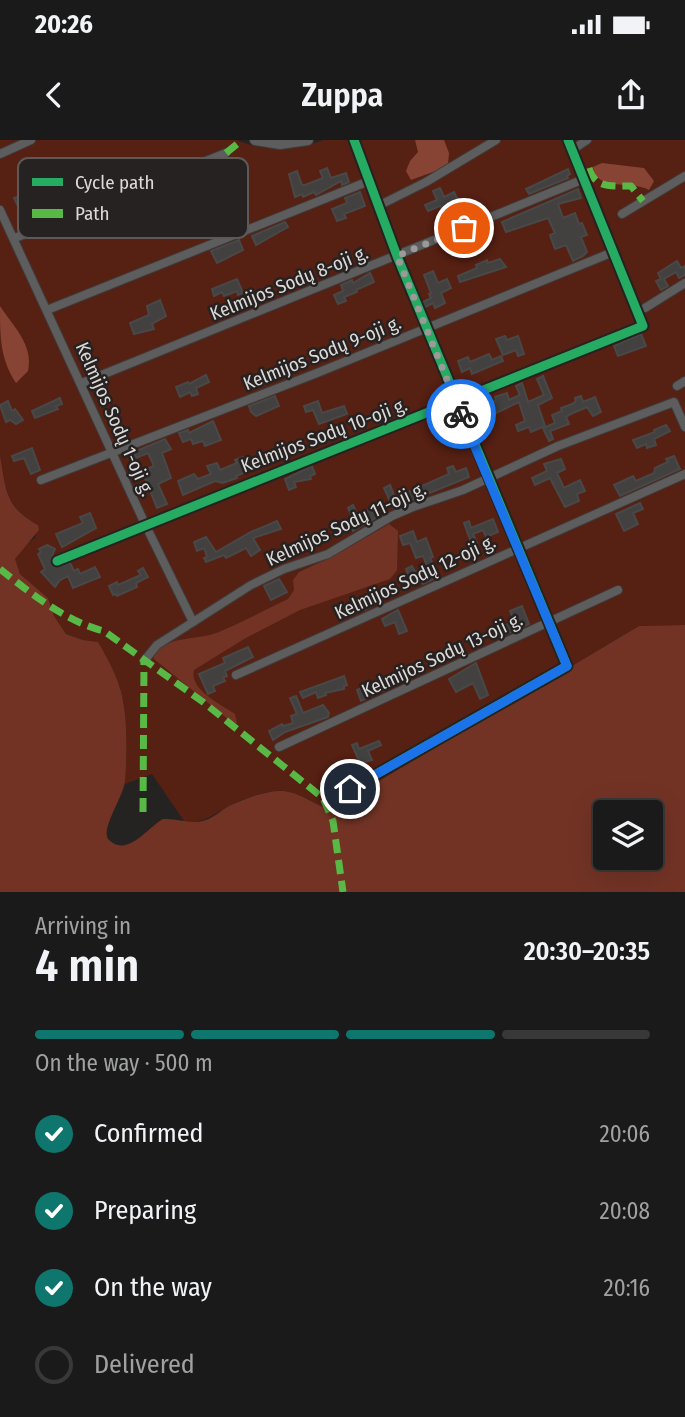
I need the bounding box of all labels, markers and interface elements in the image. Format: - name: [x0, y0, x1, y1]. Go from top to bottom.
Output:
- text: 20:26: [35, 9, 93, 40]
- icon: back: [35, 76, 73, 114]
- text: Zuppa: [302, 76, 383, 114]
- icon: share: [612, 76, 650, 114]
- legend: [18, 158, 248, 238]
- text: Cycle path: [75, 171, 154, 194]
- pin: [434, 198, 494, 258]
- text: Path: [75, 202, 110, 225]
- icon: bag: [445, 209, 483, 247]
- street label: Kelmijos Sodų 8-oji g.: [207, 241, 371, 325]
- street label: Kelmijos Sodų 9-oji g.: [240, 311, 404, 395]
- street label: Kelmijos Sodų 1-oji g.: [71, 338, 159, 500]
- courier: [426, 379, 496, 449]
- street label: Kelmijos Sodų 10-oji g.: [238, 393, 410, 477]
- icon: bike: [442, 395, 480, 433]
- street label: Kelmijos Sodų 11-oji g.: [263, 477, 429, 571]
- street label: Kelmijos Sodų 12-oji g.: [331, 530, 499, 624]
- street label: Kelmijos Sodų 13-oji g.: [358, 608, 526, 702]
- pin: [320, 759, 380, 819]
- icon: home: [331, 770, 369, 808]
- map controls: [593, 800, 663, 870]
- button: layers: [593, 800, 663, 870]
- text: Arriving in: [35, 912, 131, 940]
- text: 20:30–20:35: [524, 936, 650, 967]
- text: 4 min: [35, 938, 139, 993]
- text: On the way · 500 m: [35, 1049, 213, 1077]
- icon: check: [35, 1115, 73, 1153]
- text: Confirmed: [94, 1118, 204, 1149]
- text: 20:06: [600, 1120, 650, 1148]
- icon: check: [35, 1192, 73, 1230]
- text: Preparing: [94, 1195, 196, 1226]
- text: 20:08: [600, 1197, 650, 1225]
- icon: check: [35, 1269, 73, 1307]
- text: On the way: [94, 1272, 212, 1303]
- text: 20:16: [604, 1274, 650, 1302]
- text: Delivered: [94, 1349, 195, 1380]

